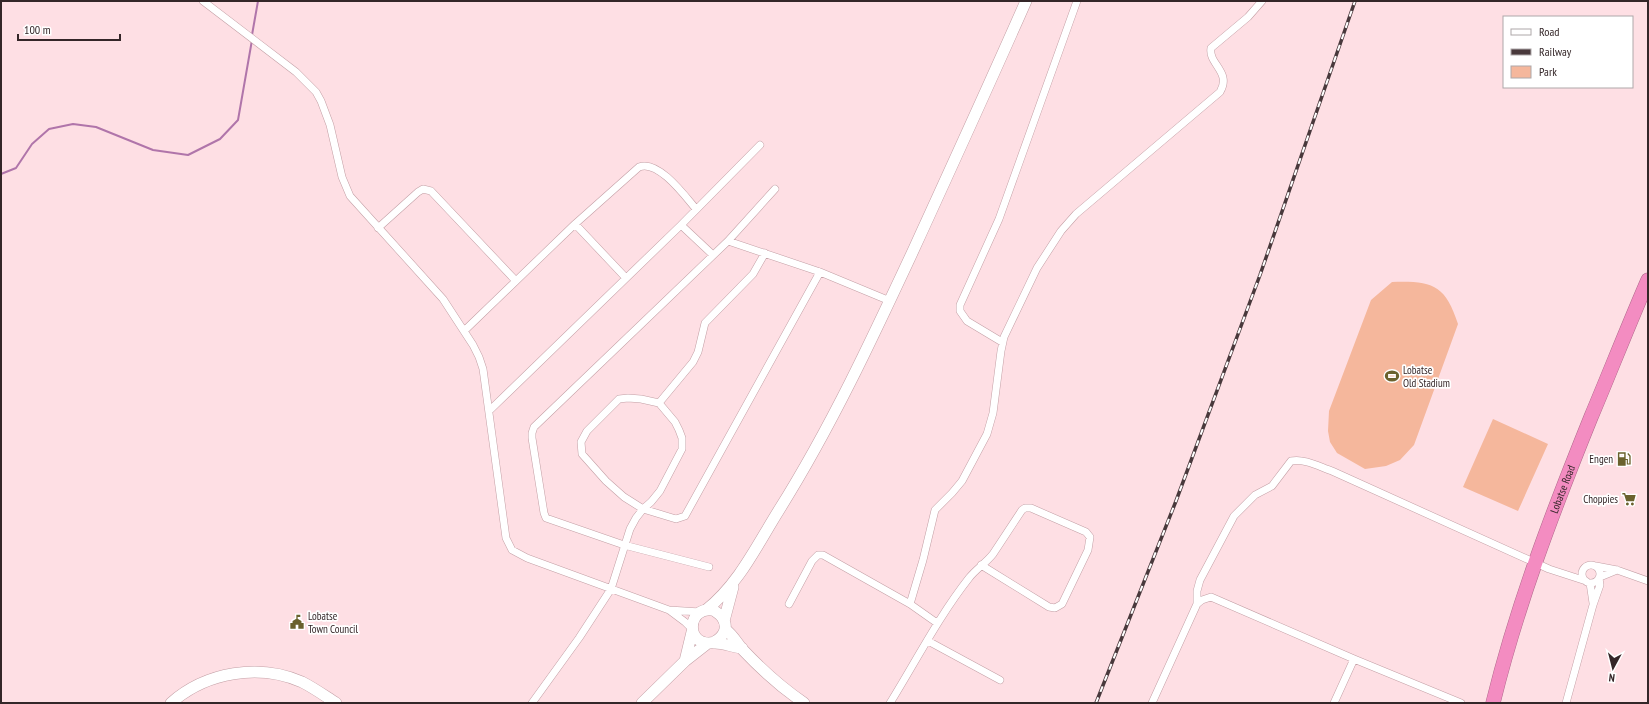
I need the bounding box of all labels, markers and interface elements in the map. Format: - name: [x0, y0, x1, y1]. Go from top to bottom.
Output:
- scale bar: [18, 16, 120, 42]
- legend: [1503, 16, 1633, 88]
- text: 100 m: [24, 22, 51, 37]
- text: Road: [1539, 24, 1559, 39]
- text: Railway: [1539, 44, 1572, 59]
- text: Park: [1539, 64, 1557, 79]
- place label: Lobatse Old Stadium: [1403, 363, 1450, 390]
- sports icon: Lobatse Old Stadium: [1384, 368, 1400, 384]
- fuel station icon: Engen: [1616, 451, 1632, 467]
- place label: Engen: [1589, 452, 1613, 466]
- street label: Lobatse Road: [1547, 463, 1578, 515]
- supermarket icon: Choppies: [1621, 491, 1637, 507]
- place label: Choppies: [1583, 492, 1618, 506]
- place label: Lobatse Town Council: [308, 609, 358, 636]
- public building icon: Lobatse Town Council: [289, 614, 305, 630]
- north arrow: [1593, 648, 1633, 688]
- text: N: [1608, 671, 1616, 685]

